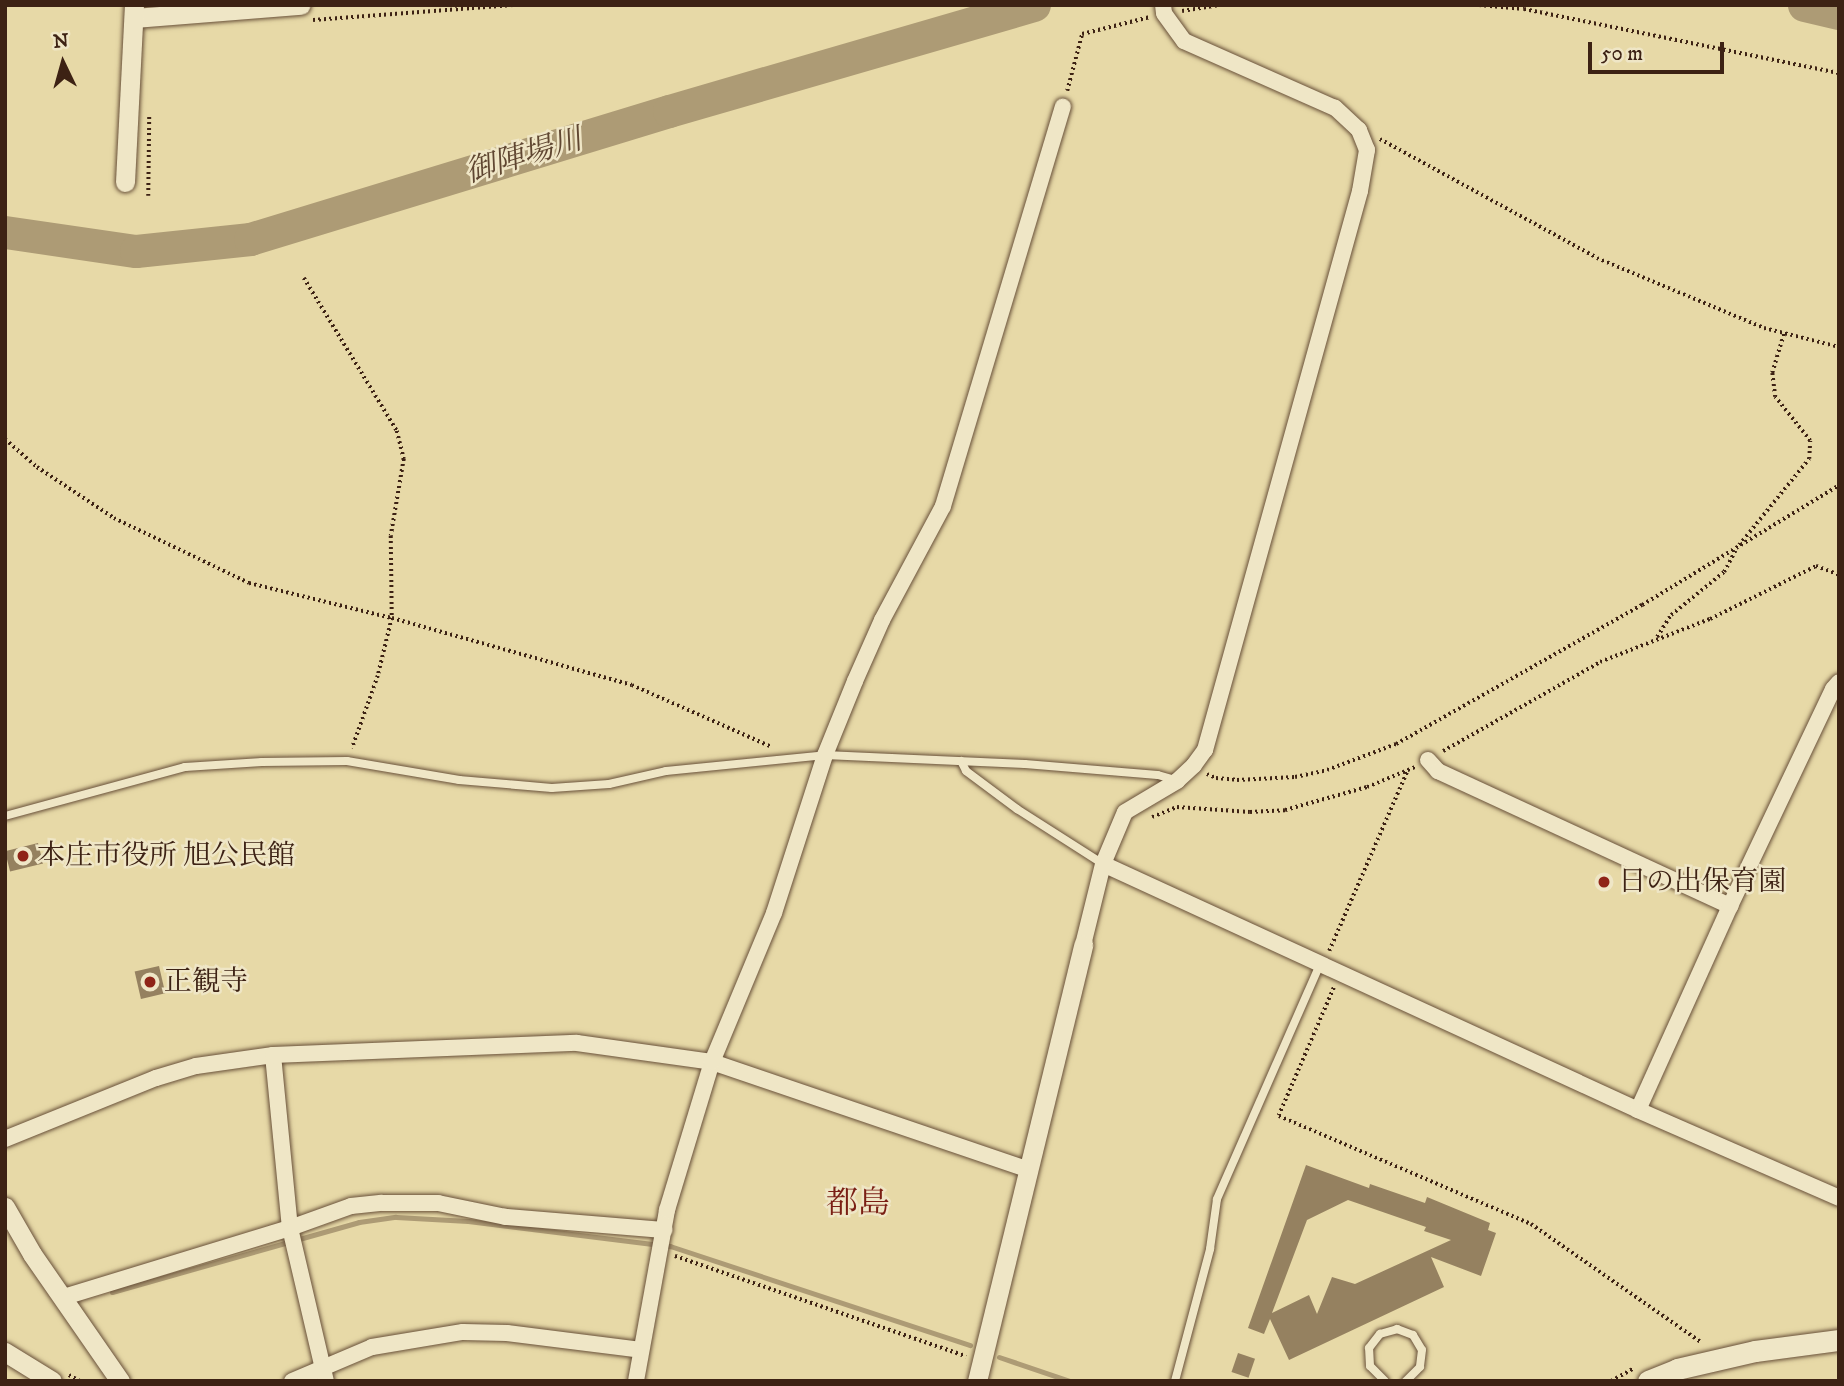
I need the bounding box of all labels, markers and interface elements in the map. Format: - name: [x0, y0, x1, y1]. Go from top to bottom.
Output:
- north arrow: [28, 28, 98, 98]
- scale bar: [1592, 28, 1728, 72]
- text: N: [52, 29, 70, 54]
- text: 50 m: [1601, 41, 1643, 67]
- water label: 御陣場川: [461, 122, 587, 192]
- place label: 本庄市役所 旭公民館: [37, 839, 295, 873]
- marker: 本庄市役所 旭公民館: [15, 848, 31, 864]
- place label: 日の出保育園: [1618, 865, 1786, 899]
- marker: 日の出保育園: [1596, 874, 1612, 890]
- place label: 正観寺: [164, 965, 248, 999]
- marker: 正観寺: [142, 974, 158, 990]
- district label: 都島: [826, 1185, 890, 1223]

